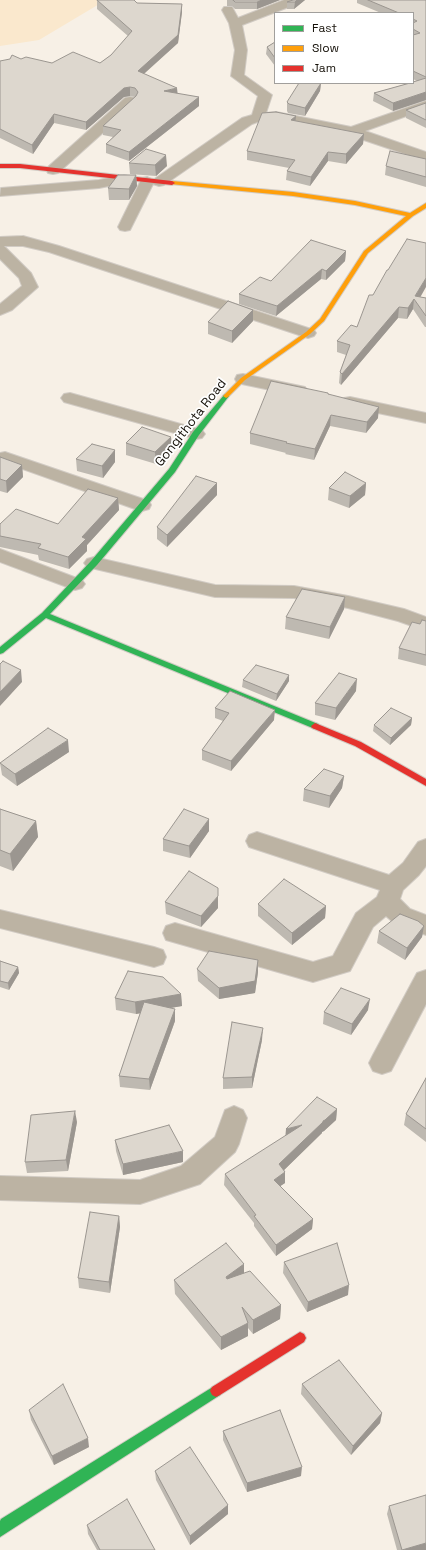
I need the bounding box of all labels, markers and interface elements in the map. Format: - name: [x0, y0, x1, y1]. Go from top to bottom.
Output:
- legend: [274, 12, 414, 84]
- text: Fast: [312, 20, 337, 36]
- text: Slow: [312, 40, 339, 56]
- text: Jam: [312, 60, 336, 76]
- street label: Gongithota Road: [152, 376, 230, 470]

